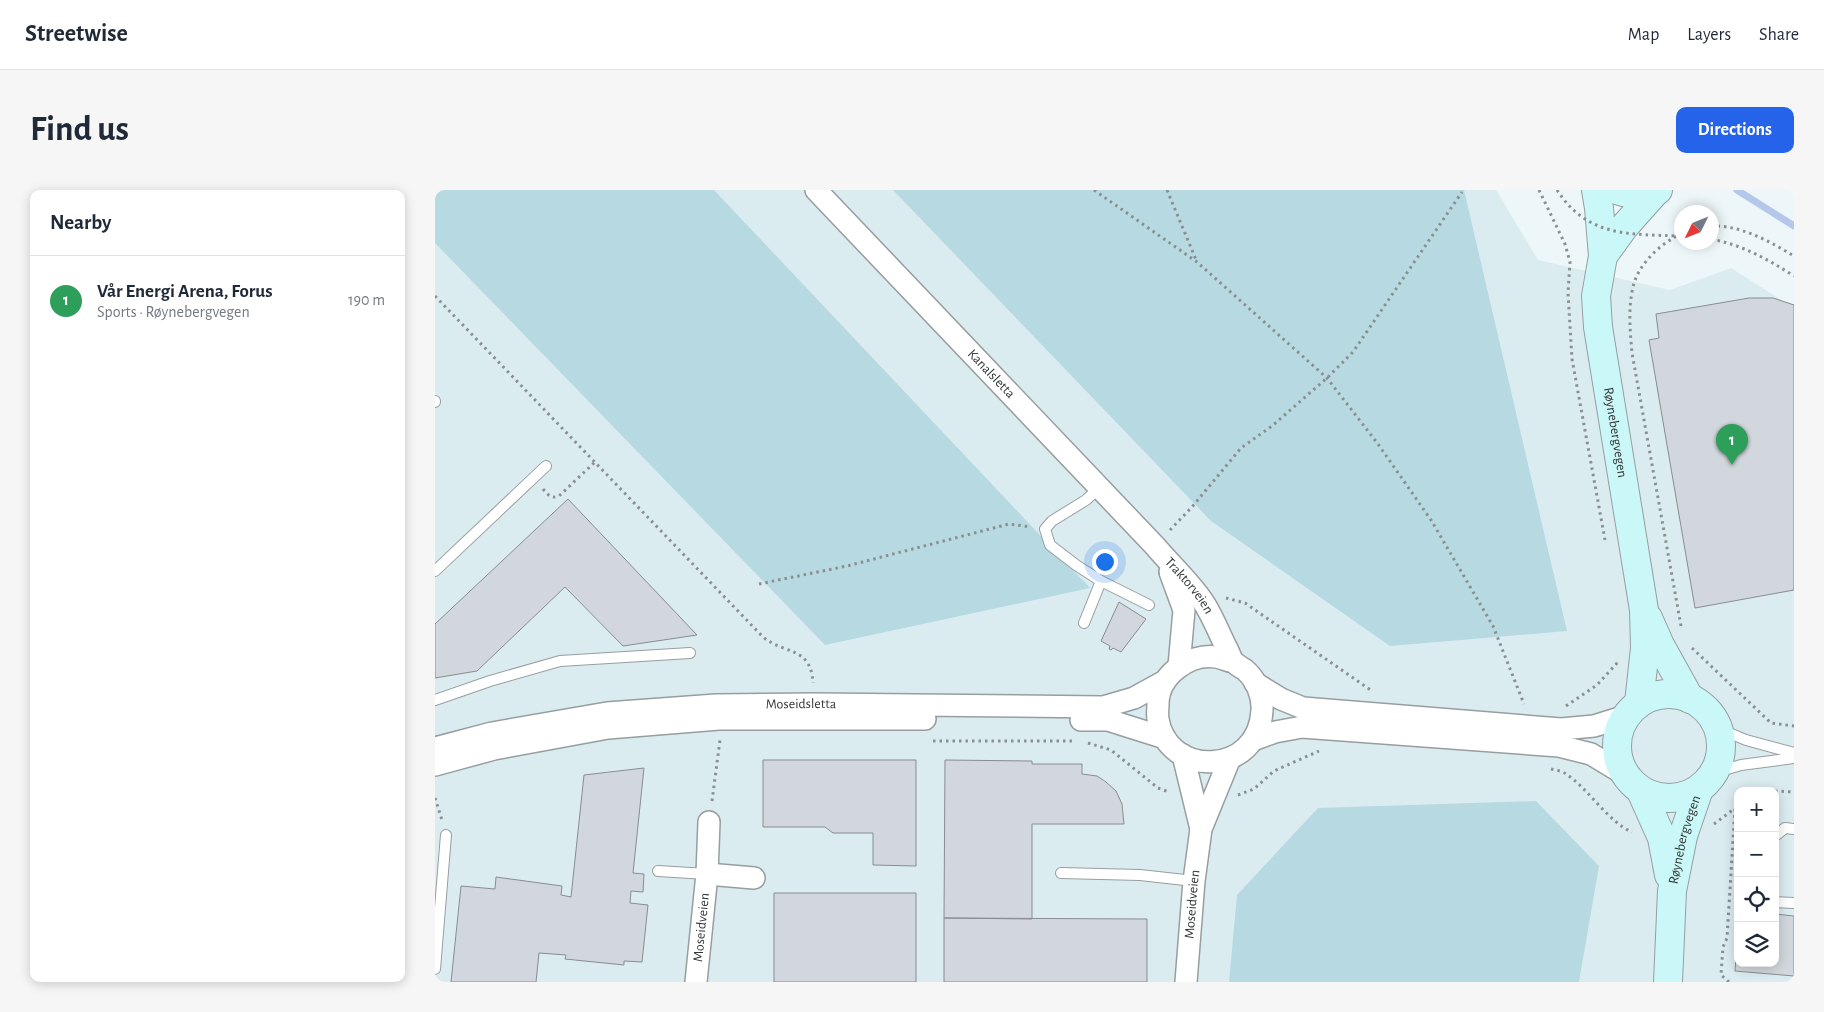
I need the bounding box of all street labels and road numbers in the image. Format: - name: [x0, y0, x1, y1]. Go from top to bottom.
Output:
- street label: Kanalsletta: [965, 347, 1018, 401]
- street label: Røynebergvegen: [1601, 386, 1629, 479]
- street label: Traktorveien: [1162, 555, 1216, 616]
- street label: Moseidsletta: [766, 697, 837, 711]
- street label: Røynebergvegen: [1667, 794, 1703, 885]
- street label: Moseidveien: [1182, 869, 1202, 939]
- street label: Moseidveien: [691, 892, 712, 962]

